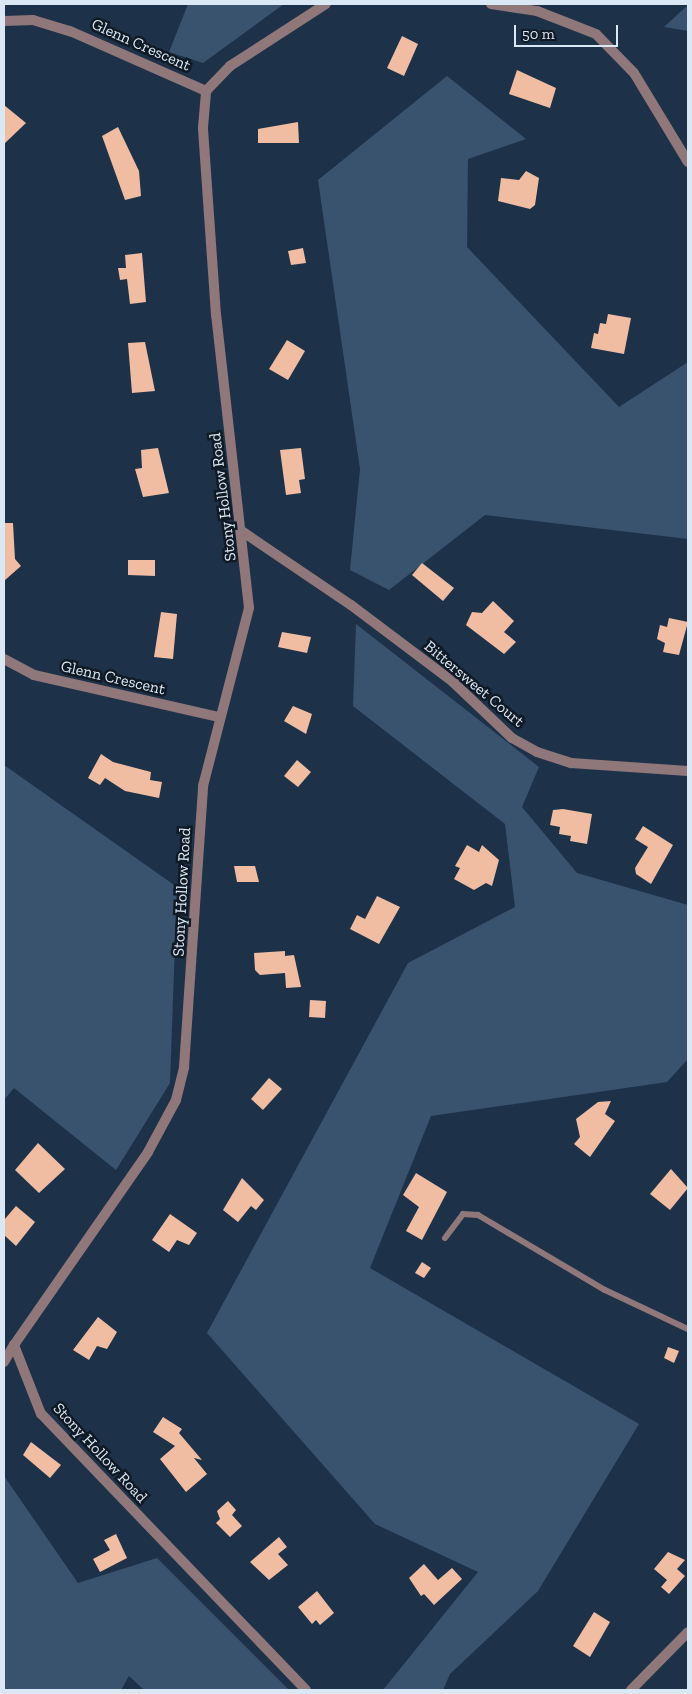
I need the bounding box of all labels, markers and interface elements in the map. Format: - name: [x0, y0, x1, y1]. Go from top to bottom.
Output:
- street label: Glenn Crescent: [88, 15, 194, 75]
- scale bar: [517, 15, 621, 47]
- text: 50 m: [522, 25, 555, 43]
- street label: Stony Hollow Road: [206, 431, 240, 563]
- street label: Bittersweet Court: [420, 637, 528, 731]
- street label: Glenn Crescent: [59, 657, 167, 699]
- street label: Stony Hollow Road: [169, 827, 195, 957]
- street label: Stony Hollow Road: [49, 1399, 151, 1507]

